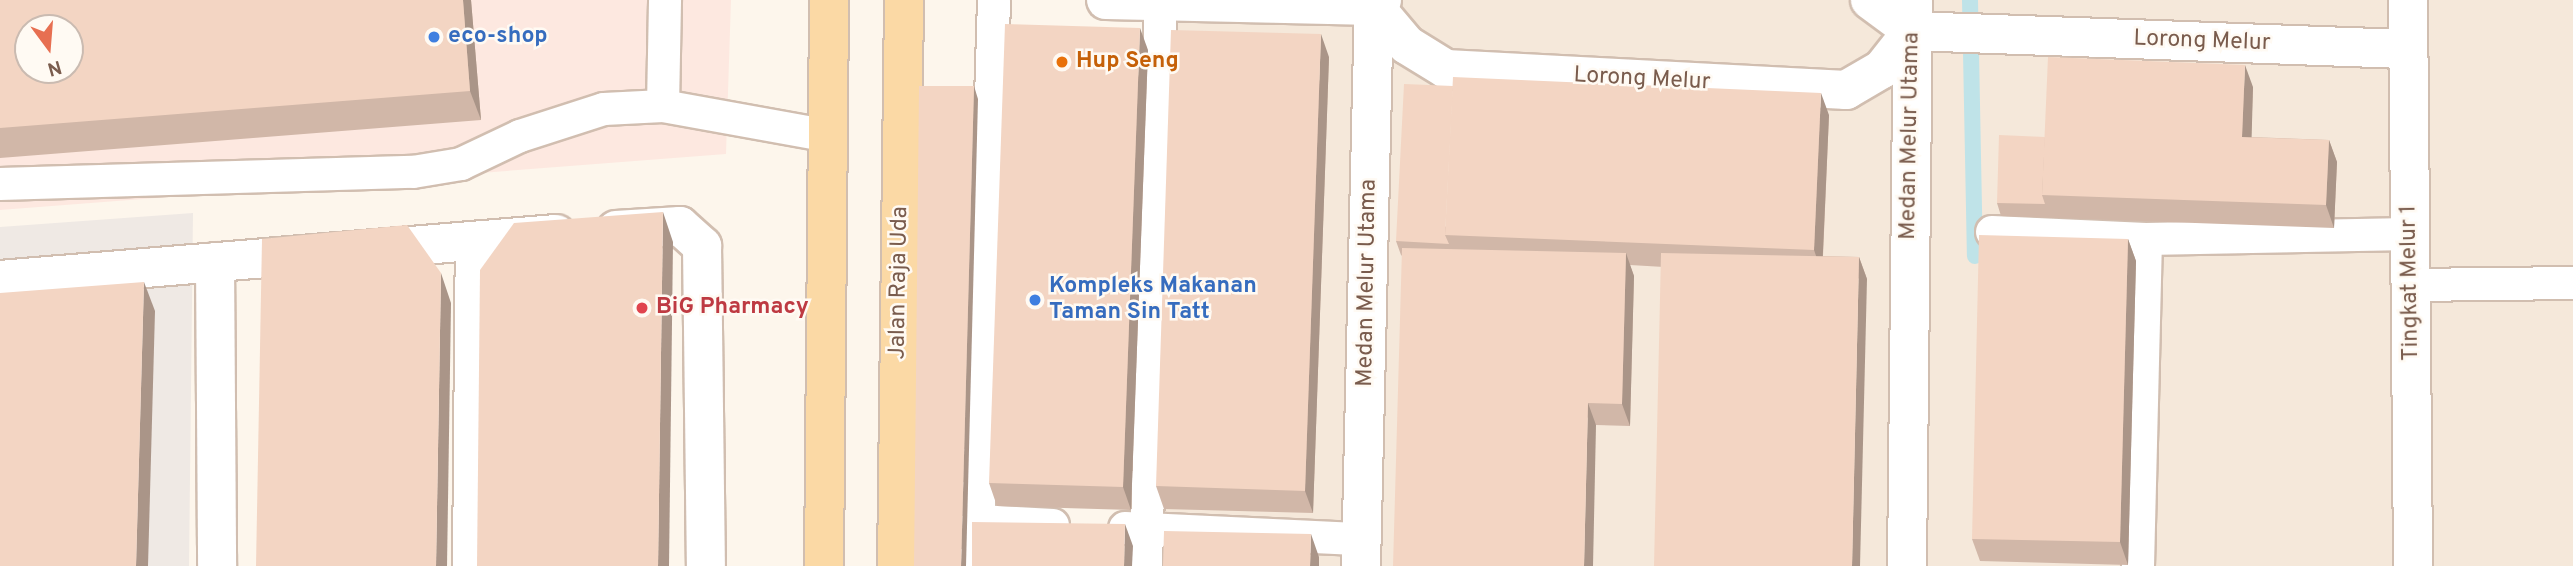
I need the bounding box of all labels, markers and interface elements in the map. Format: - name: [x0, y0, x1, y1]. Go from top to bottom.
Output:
- north arrow: [14, 14, 84, 84]
- place label: eco-shop: [448, 23, 547, 51]
- street label: Lorong Melur: [2133, 26, 2271, 58]
- marker: eco-shop: [426, 29, 442, 45]
- street label: Medan Melur Utama: [1895, 32, 1927, 240]
- place label: Hup Seng: [1076, 48, 1179, 76]
- text: N: [44, 54, 64, 81]
- marker: Hup Seng: [1054, 54, 1070, 70]
- street label: Lorong Melur: [1573, 63, 1711, 97]
- street label: Medan Melur Utama: [1352, 179, 1384, 387]
- street label: Tingkat Melur 1: [2396, 205, 2426, 361]
- street label: Jalan Raja Uda: [885, 206, 915, 360]
- place label: Kompleks Makanan Taman Sin Tatt: [1049, 273, 1257, 327]
- marker: Kompleks Makanan Taman Sin Tatt: [1027, 292, 1043, 308]
- place label: BiG Pharmacy: [656, 294, 809, 322]
- marker: BiG Pharmacy: [634, 300, 650, 316]

